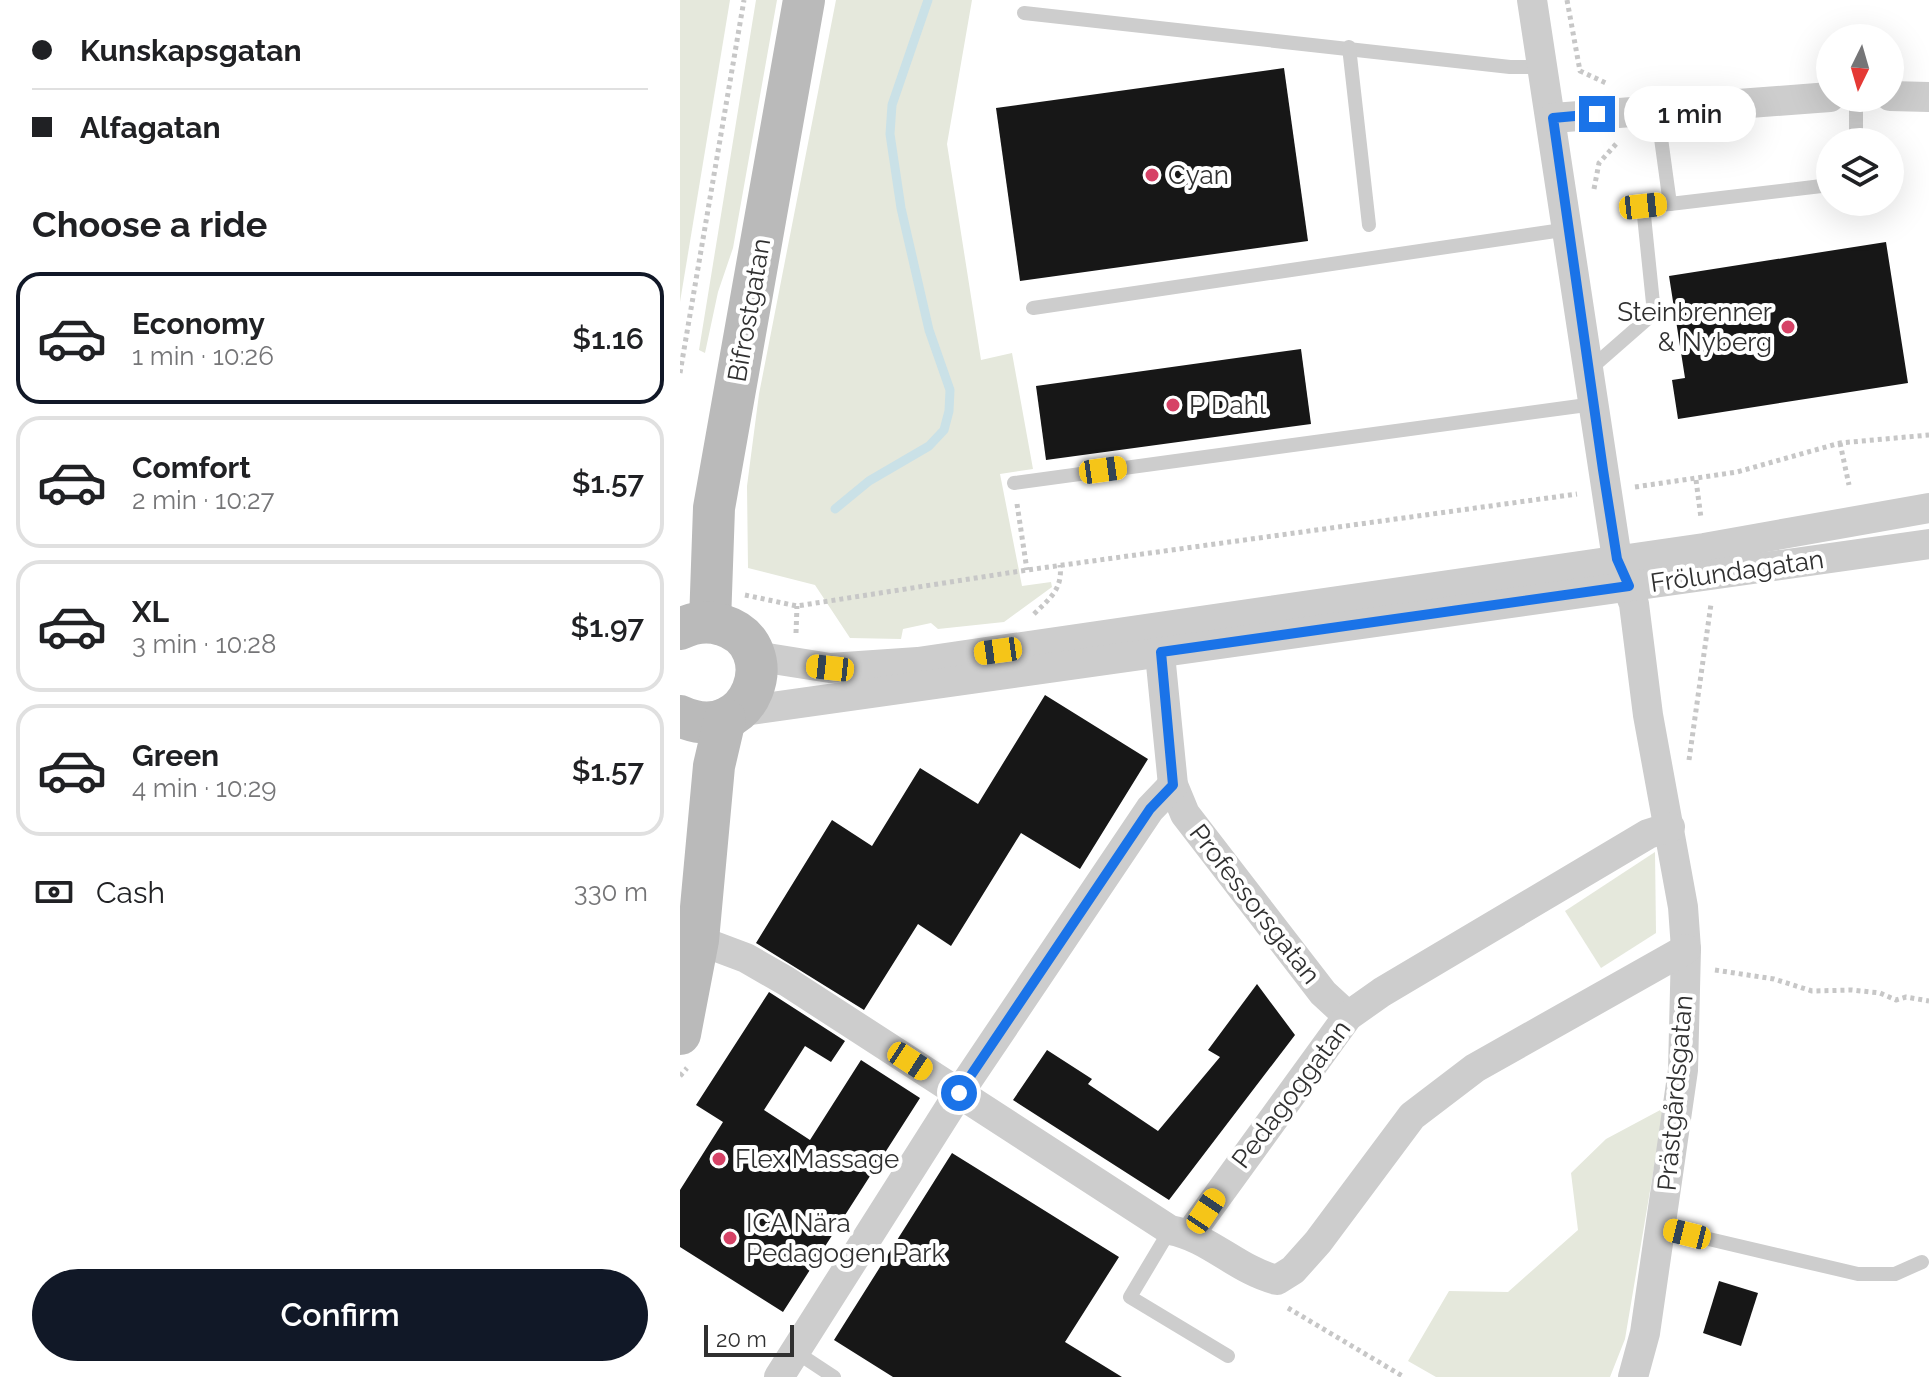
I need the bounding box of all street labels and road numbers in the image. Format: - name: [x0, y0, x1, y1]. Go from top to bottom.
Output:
- street label: Bifrostgatan: [722, 236, 776, 384]
- street label: Frölundagatan: [1648, 544, 1826, 598]
- street label: Professorsgatan: [1183, 818, 1327, 990]
- street label: Prästgårdsgatan: [1651, 994, 1699, 1192]
- street label: Pedagoggatan: [1226, 1014, 1356, 1174]

